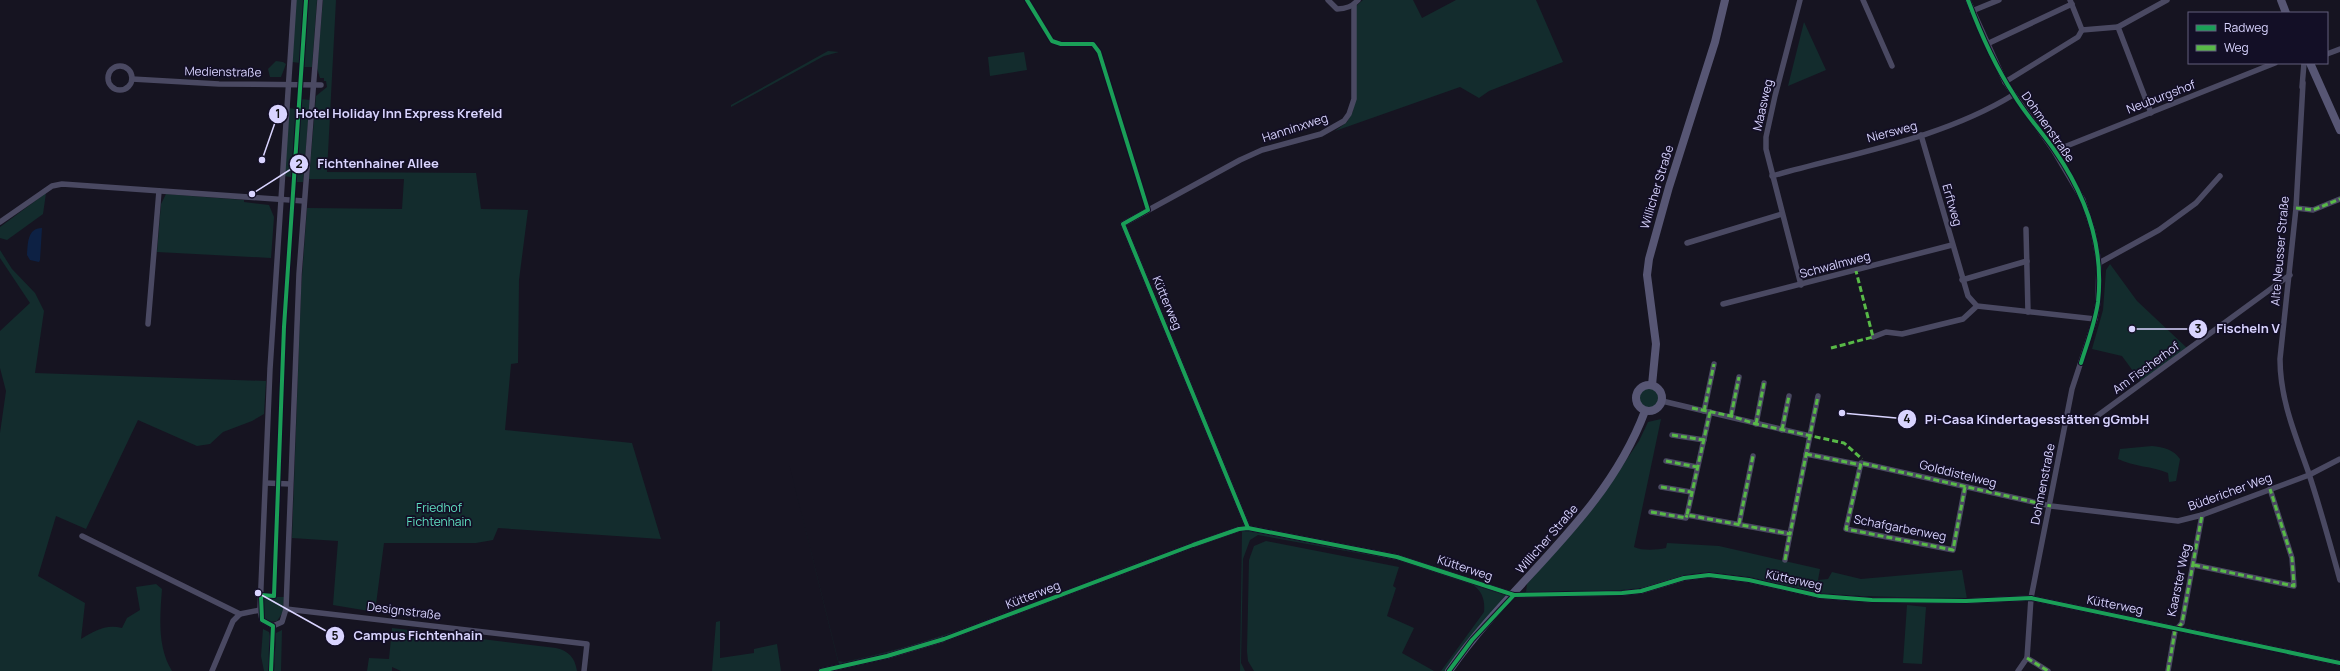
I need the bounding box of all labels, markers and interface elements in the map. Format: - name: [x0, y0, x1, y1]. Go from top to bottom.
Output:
- legend: [2188, 12, 2328, 64]
- text: Radweg: [2224, 19, 2268, 36]
- text: Weg: [2224, 39, 2249, 56]
- street label: Medienstraße: [184, 62, 262, 81]
- street label: Neuburgshof: [2124, 75, 2198, 117]
- street label: Maasweg: [1748, 77, 1777, 132]
- street label: Dohmenstraße: [2018, 88, 2079, 165]
- callout: Hotel Holiday Inn Express Krefeld: [268, 101, 510, 126]
- text: Hotel Holiday Inn Express Krefeld: [296, 104, 502, 122]
- text: 1: [275, 105, 281, 122]
- street label: Hanninxweg: [1260, 109, 1330, 146]
- street label: Niersweg: [1865, 117, 1919, 146]
- street label: Willicher Straße: [1636, 143, 1677, 231]
- callout: Fichtenhainer Allee: [289, 151, 447, 176]
- text: Fichtenhainer Allee: [317, 154, 439, 172]
- text: 2: [295, 155, 303, 172]
- street label: Erftweg: [1938, 182, 1967, 228]
- street label: Alte Neusser Straße: [2266, 195, 2293, 307]
- street label: Schwalmweg: [1798, 247, 1872, 282]
- street label: Kütterweg: [1148, 273, 1186, 332]
- callout: Fischeln V: [2188, 316, 2288, 341]
- text: Fischeln V: [2216, 319, 2280, 337]
- text: 3: [2195, 320, 2202, 337]
- street label: Am Fischerhof: [2109, 337, 2183, 398]
- callout: Pi-Casa Kindertagesstätten gGmbH: [1897, 407, 2157, 432]
- text: 4: [1903, 410, 1911, 427]
- text: Pi-Casa Kindertagesstätten gGmbH: [1925, 410, 2149, 428]
- street label: Dohmenstraße: [2026, 442, 2059, 526]
- street label: Golddistelweg: [1918, 456, 1999, 491]
- street label: Büdericher Weg: [2186, 469, 2274, 515]
- park label: Friedhof Fichtenhain: [407, 499, 471, 530]
- street label: Willicher Straße: [1512, 500, 1582, 577]
- street label: Schafgarbenweg: [1852, 510, 1948, 545]
- street label: Kaarster Weg: [2163, 542, 2194, 618]
- street label: Kütterweg: [1435, 551, 1495, 584]
- street label: Kütterweg: [1764, 565, 1824, 594]
- street label: Kütterweg: [1003, 576, 1063, 613]
- street label: Kütterweg: [2085, 591, 2145, 618]
- street label: Designstraße: [366, 598, 442, 623]
- callout: Campus Fichtenhain: [325, 623, 490, 648]
- text: Campus Fichtenhain: [353, 626, 483, 644]
- text: 5: [331, 627, 339, 644]

